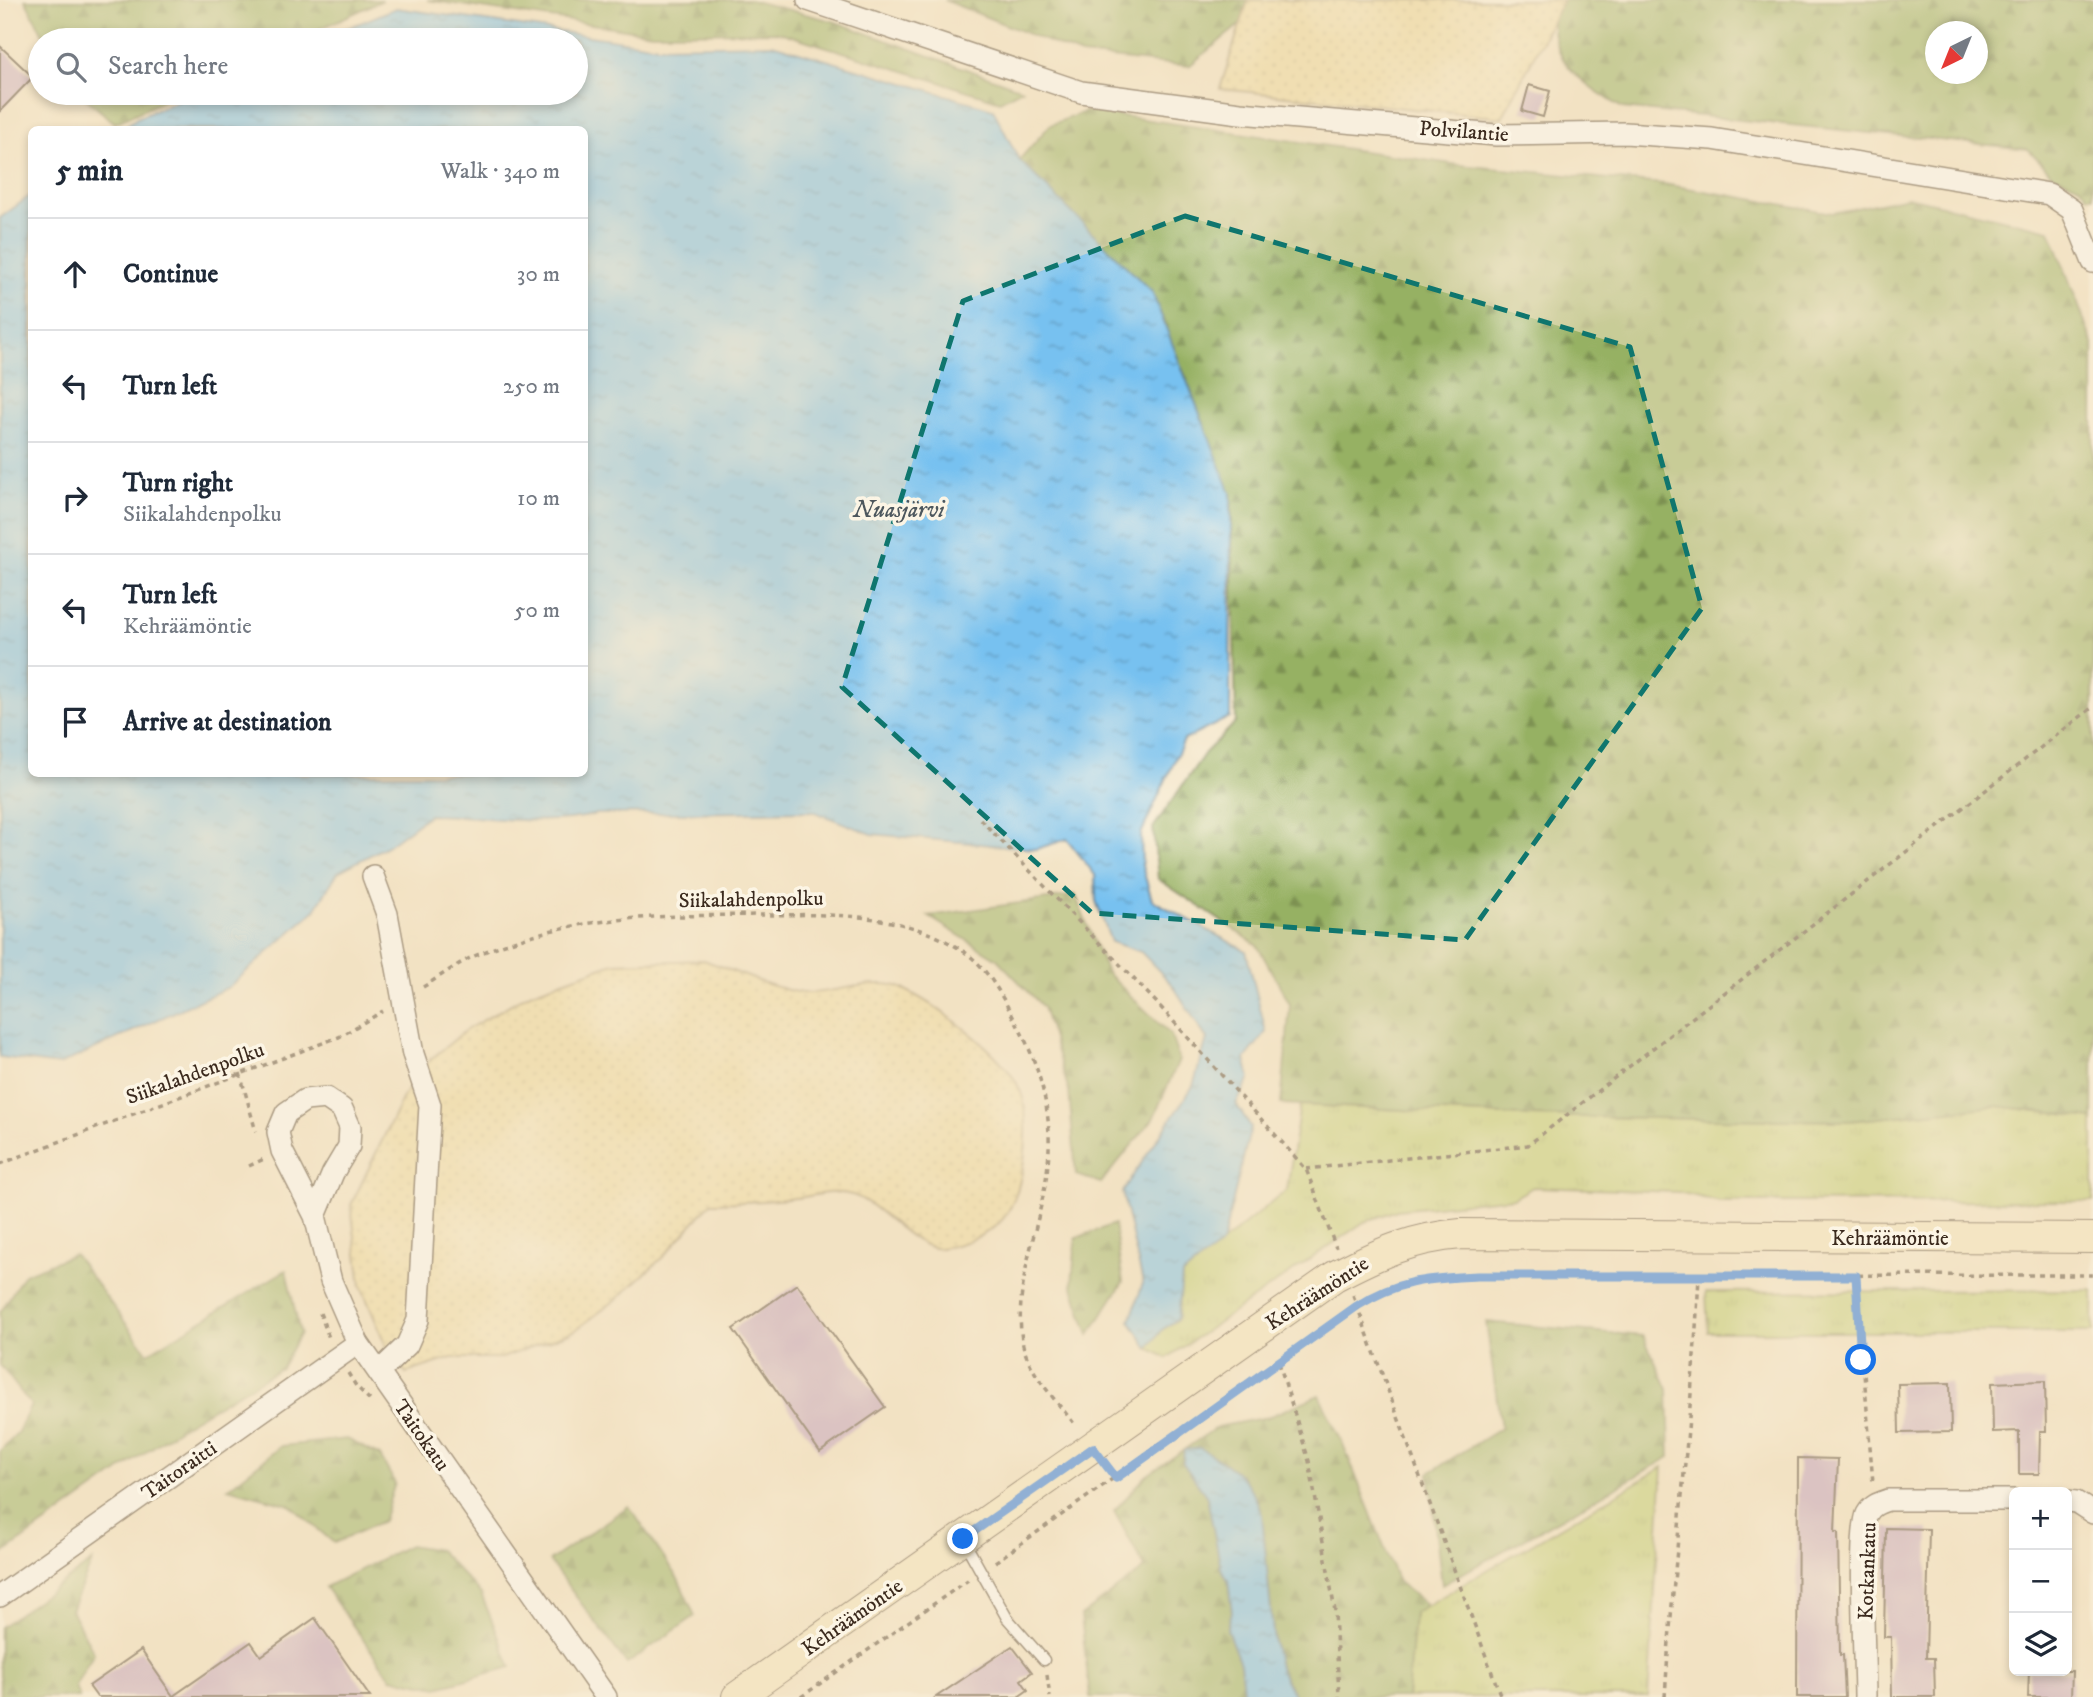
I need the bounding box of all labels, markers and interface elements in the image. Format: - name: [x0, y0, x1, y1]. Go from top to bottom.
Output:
- north arrow: [1925, 21, 1988, 84]
- search box: [28, 28, 588, 105]
- icon: search: [52, 48, 90, 86]
- text: Search here: [108, 50, 228, 83]
- street label: Polvilantie: [1418, 116, 1510, 148]
- text: 5 min: [56, 153, 123, 190]
- text: Walk · 340 m: [440, 157, 560, 186]
- icon: ahead: [56, 255, 94, 293]
- text: Continue: [123, 258, 218, 291]
- text: 30 m: [517, 260, 560, 289]
- icon: left: [56, 367, 94, 405]
- text: Turn left: [123, 370, 217, 403]
- text: 250 m: [503, 372, 560, 401]
- text: Turn right: [123, 467, 233, 500]
- icon: right: [56, 479, 94, 517]
- text: 10 m: [517, 484, 560, 513]
- water label: Nuasjärvi: [852, 496, 946, 525]
- text: Siikalahdenpolku: [123, 500, 282, 529]
- text: Turn left: [123, 579, 217, 612]
- icon: left: [56, 591, 94, 629]
- text: 50 m: [514, 596, 560, 625]
- text: Kehräämöntie: [123, 612, 252, 641]
- icon: arrive: [56, 703, 94, 741]
- text: Arrive at destination: [123, 706, 332, 739]
- street label: Siikalahdenpolku: [678, 886, 824, 914]
- street label: Siikalahdenpolku: [123, 1037, 268, 1111]
- street label: Kehräämöntie: [1831, 1226, 1949, 1252]
- street label: Kehräämöntie: [1261, 1251, 1374, 1337]
- route start: [1845, 1344, 1876, 1375]
- street label: Taitokatu: [387, 1395, 455, 1476]
- street label: Taitoraitti: [137, 1435, 222, 1506]
- map controls: [2009, 1487, 2072, 1676]
- button: +: [2009, 1487, 2072, 1550]
- street label: Kotkankatu: [1853, 1522, 1883, 1620]
- route end: [947, 1523, 978, 1554]
- button: −: [2009, 1550, 2072, 1613]
- street label: Kehräämöntie: [797, 1573, 908, 1662]
- button: layers: [2009, 1613, 2072, 1676]

